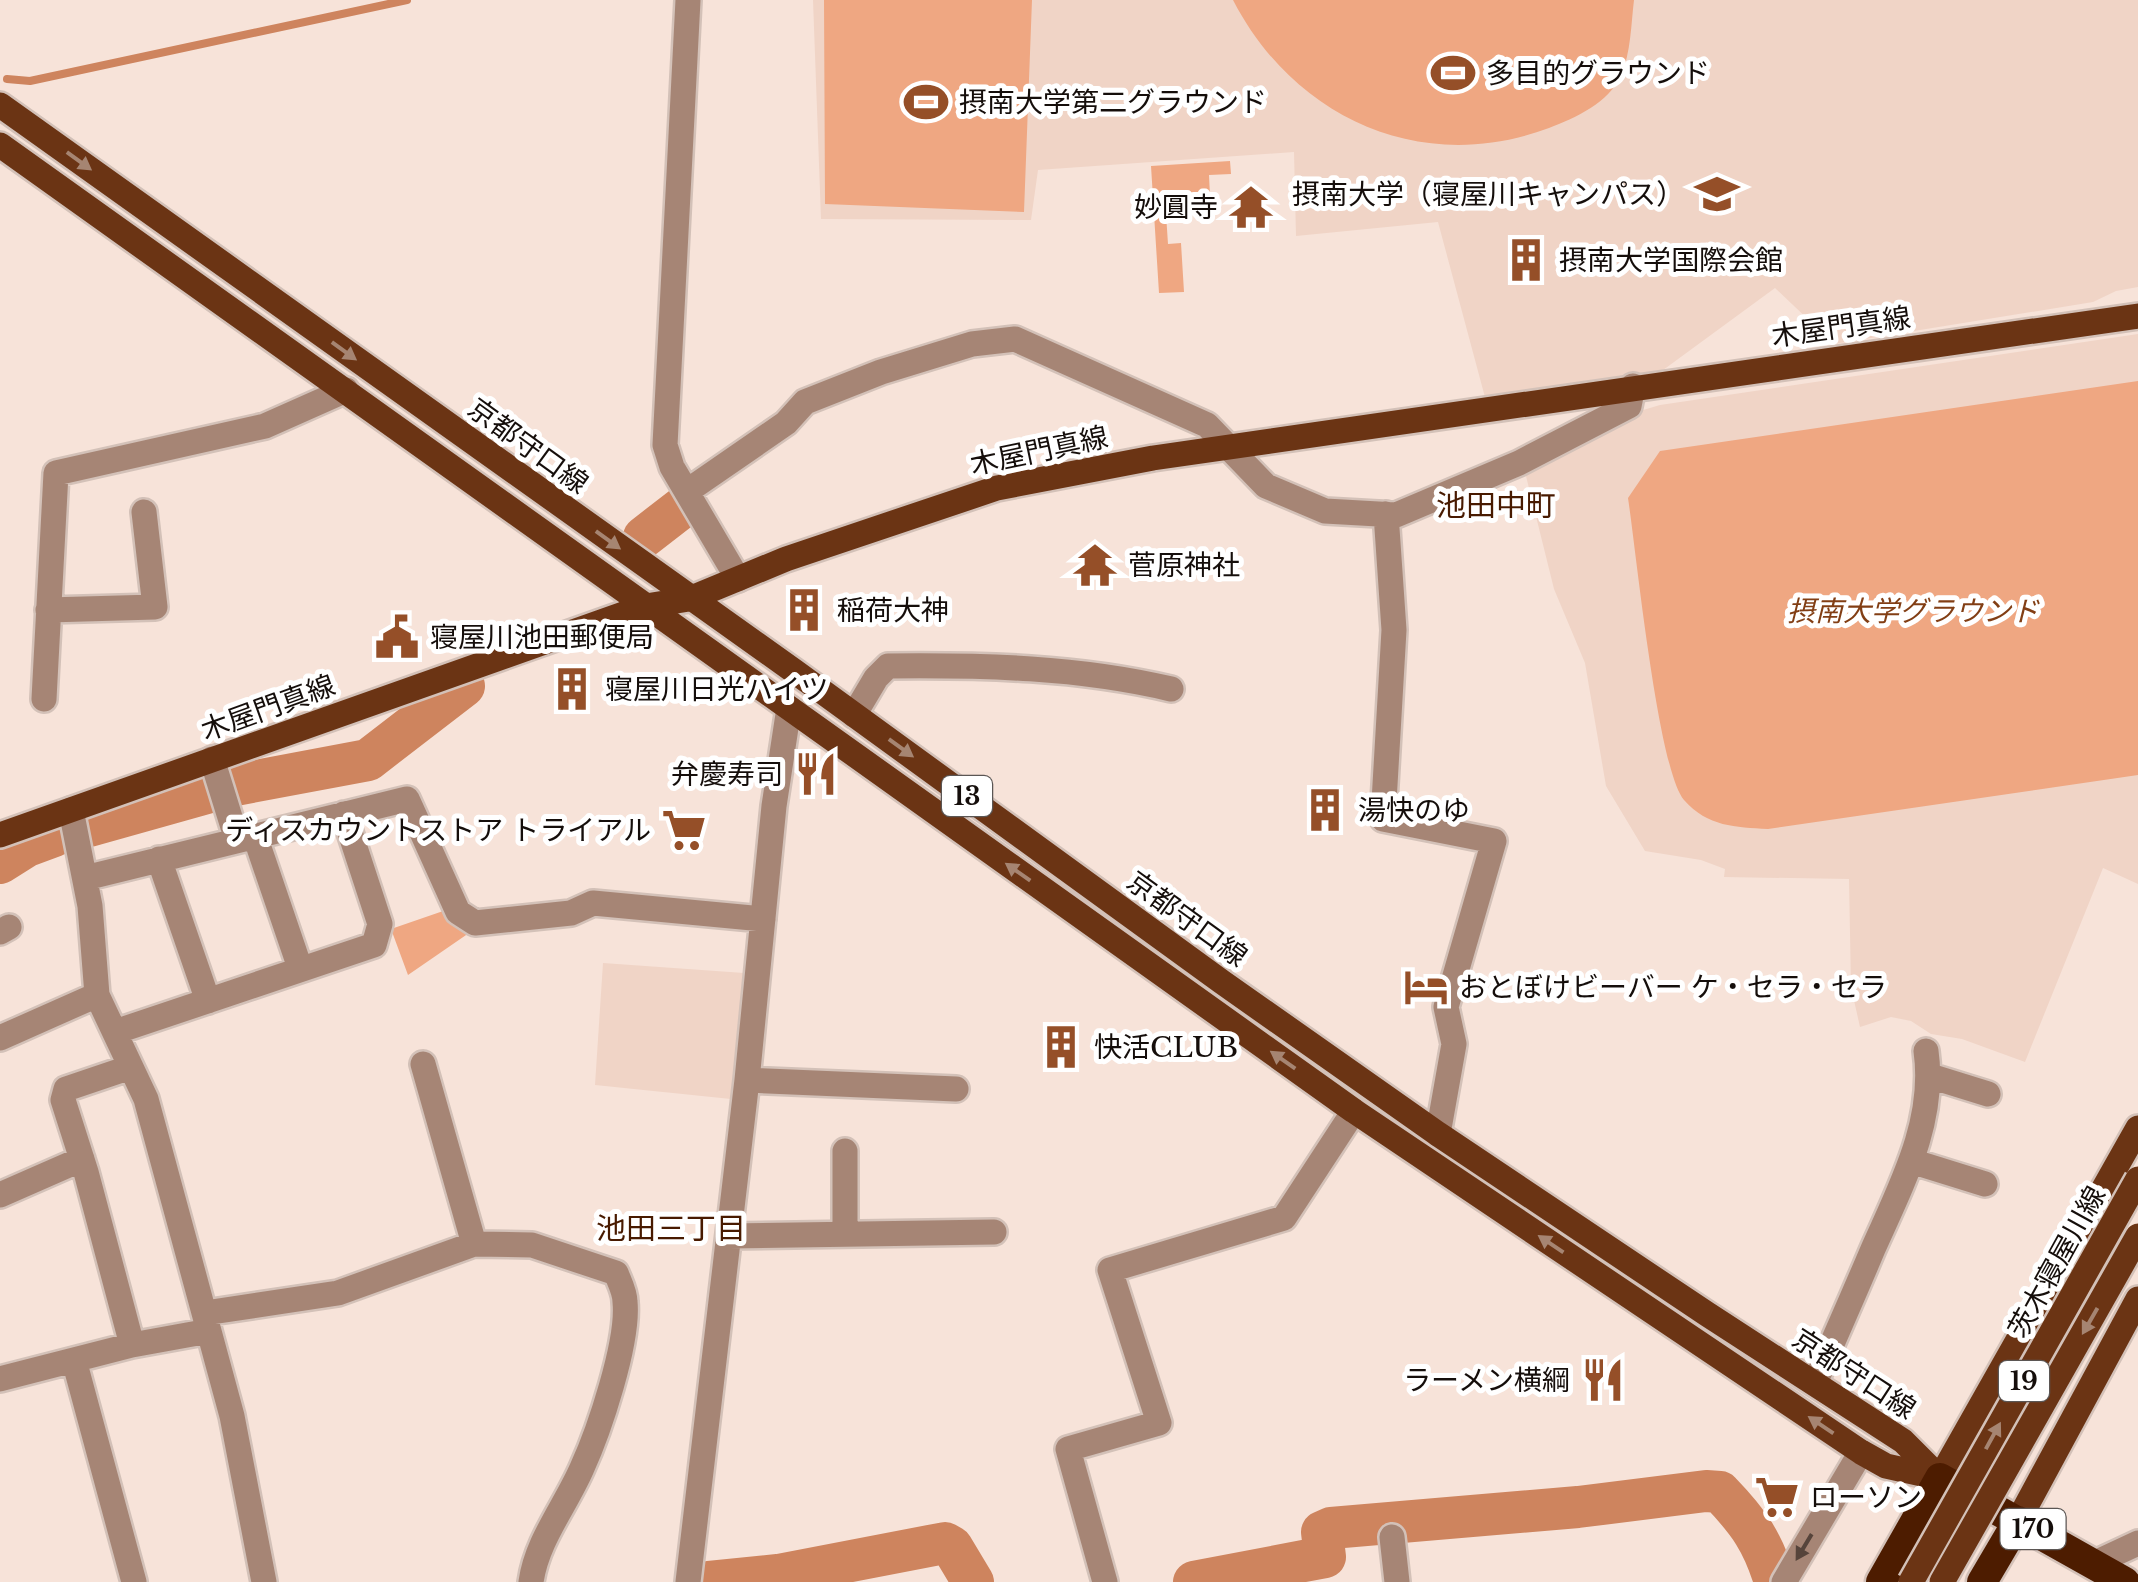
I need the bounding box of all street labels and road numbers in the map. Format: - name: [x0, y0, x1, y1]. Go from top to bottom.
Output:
- street label: 木屋門真線: [1769, 300, 1913, 354]
- street label: 京都守口線: [461, 391, 595, 501]
- street label: 木屋門真線: [967, 419, 1111, 483]
- street label: 木屋門真線: [196, 668, 340, 748]
- road number: 13: [942, 776, 992, 816]
- street label: 京都守口線: [1120, 864, 1254, 974]
- street label: 茨木寝屋川線: [2001, 1180, 2113, 1344]
- street label: 京都守口線: [1786, 1321, 1922, 1427]
- road number: 19: [1999, 1361, 2049, 1401]
- road number: 170: [2000, 1509, 2066, 1549]

